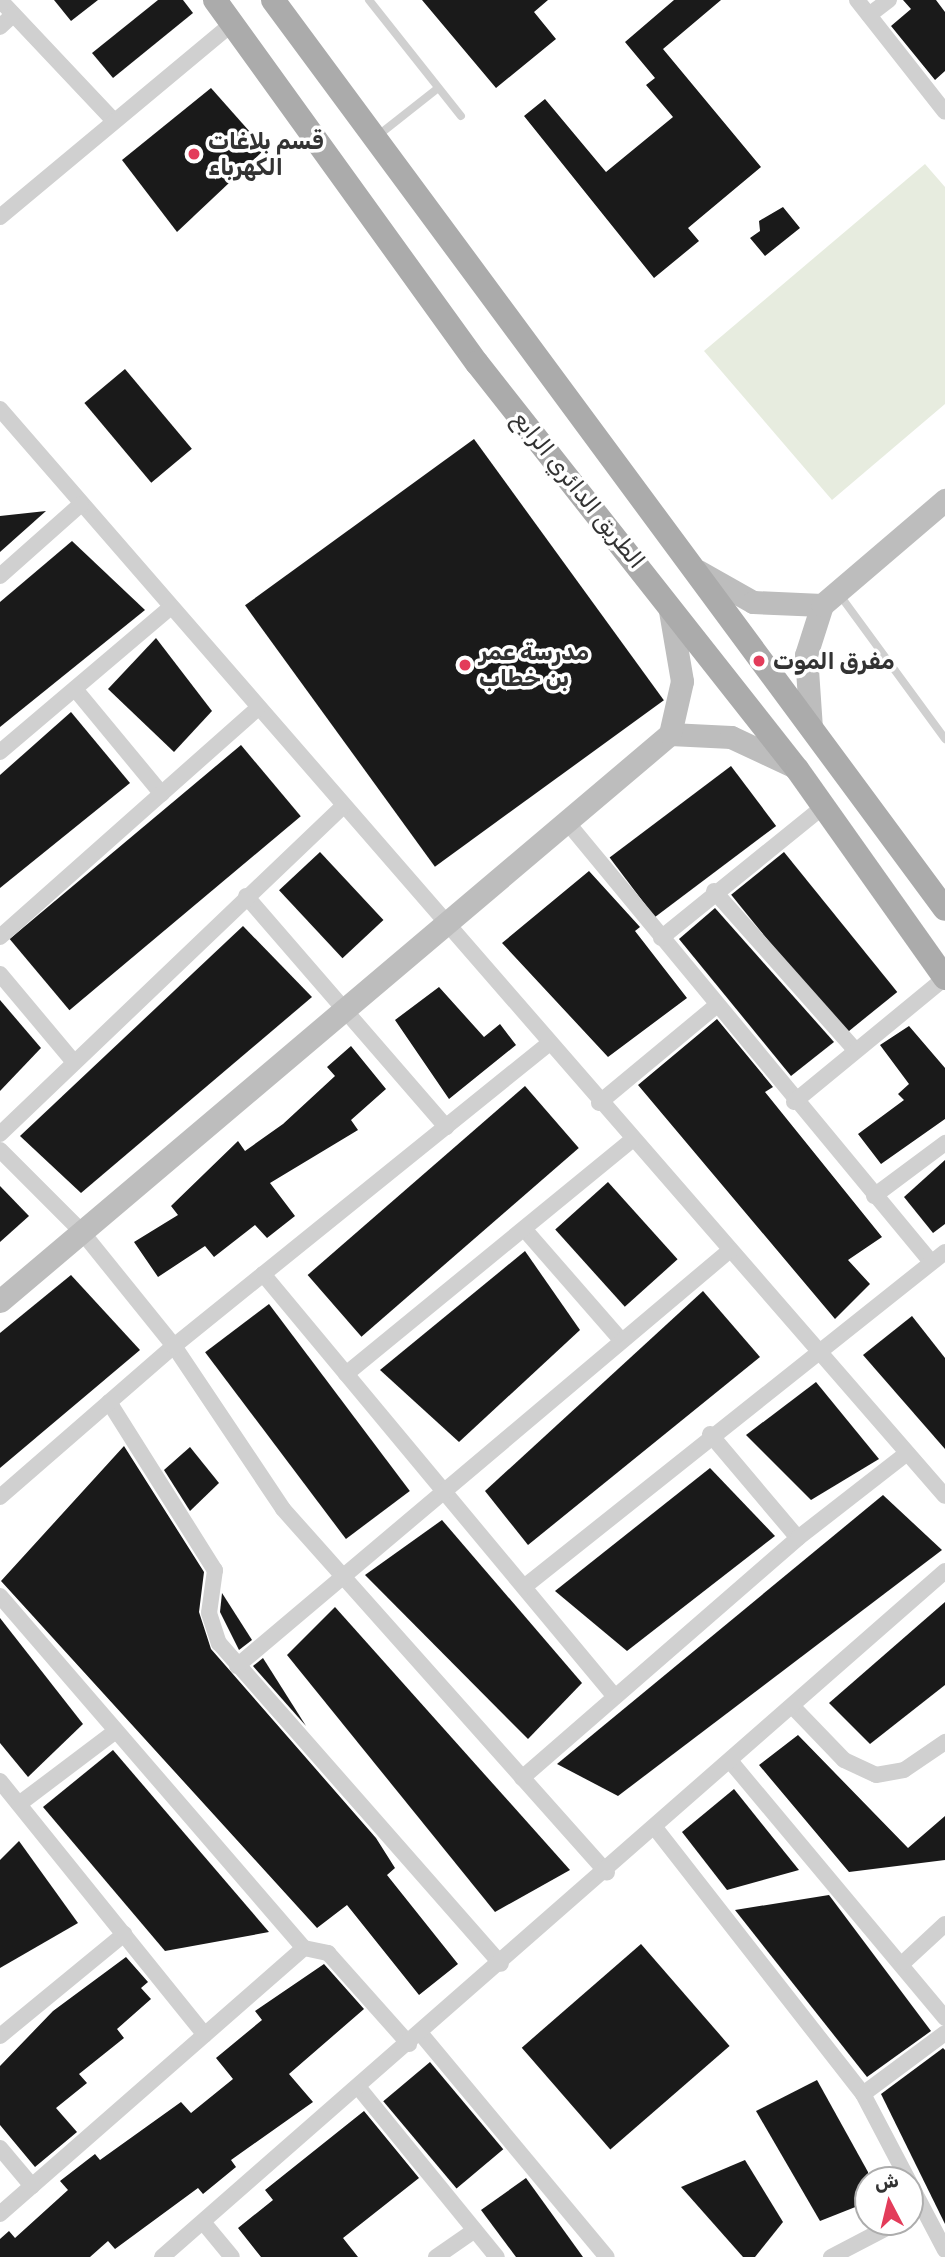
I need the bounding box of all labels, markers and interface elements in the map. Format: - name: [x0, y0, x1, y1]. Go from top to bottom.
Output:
- place label: قسم بلاغات الكهرباء: [208, 127, 324, 181]
- marker: قسم بلاغات الكهرباء: [186, 146, 202, 162]
- street label: الطريق الدائري الرابع: [507, 406, 651, 574]
- place label: مدرسة عمر بن خطاب: [479, 638, 589, 692]
- place label: مفرق الموت: [773, 647, 895, 675]
- marker: مفرق الموت: [751, 653, 767, 669]
- marker: مدرسة عمر بن خطاب: [457, 657, 473, 673]
- north arrow: [854, 2166, 924, 2236]
- text: ش: [873, 2169, 900, 2195]

